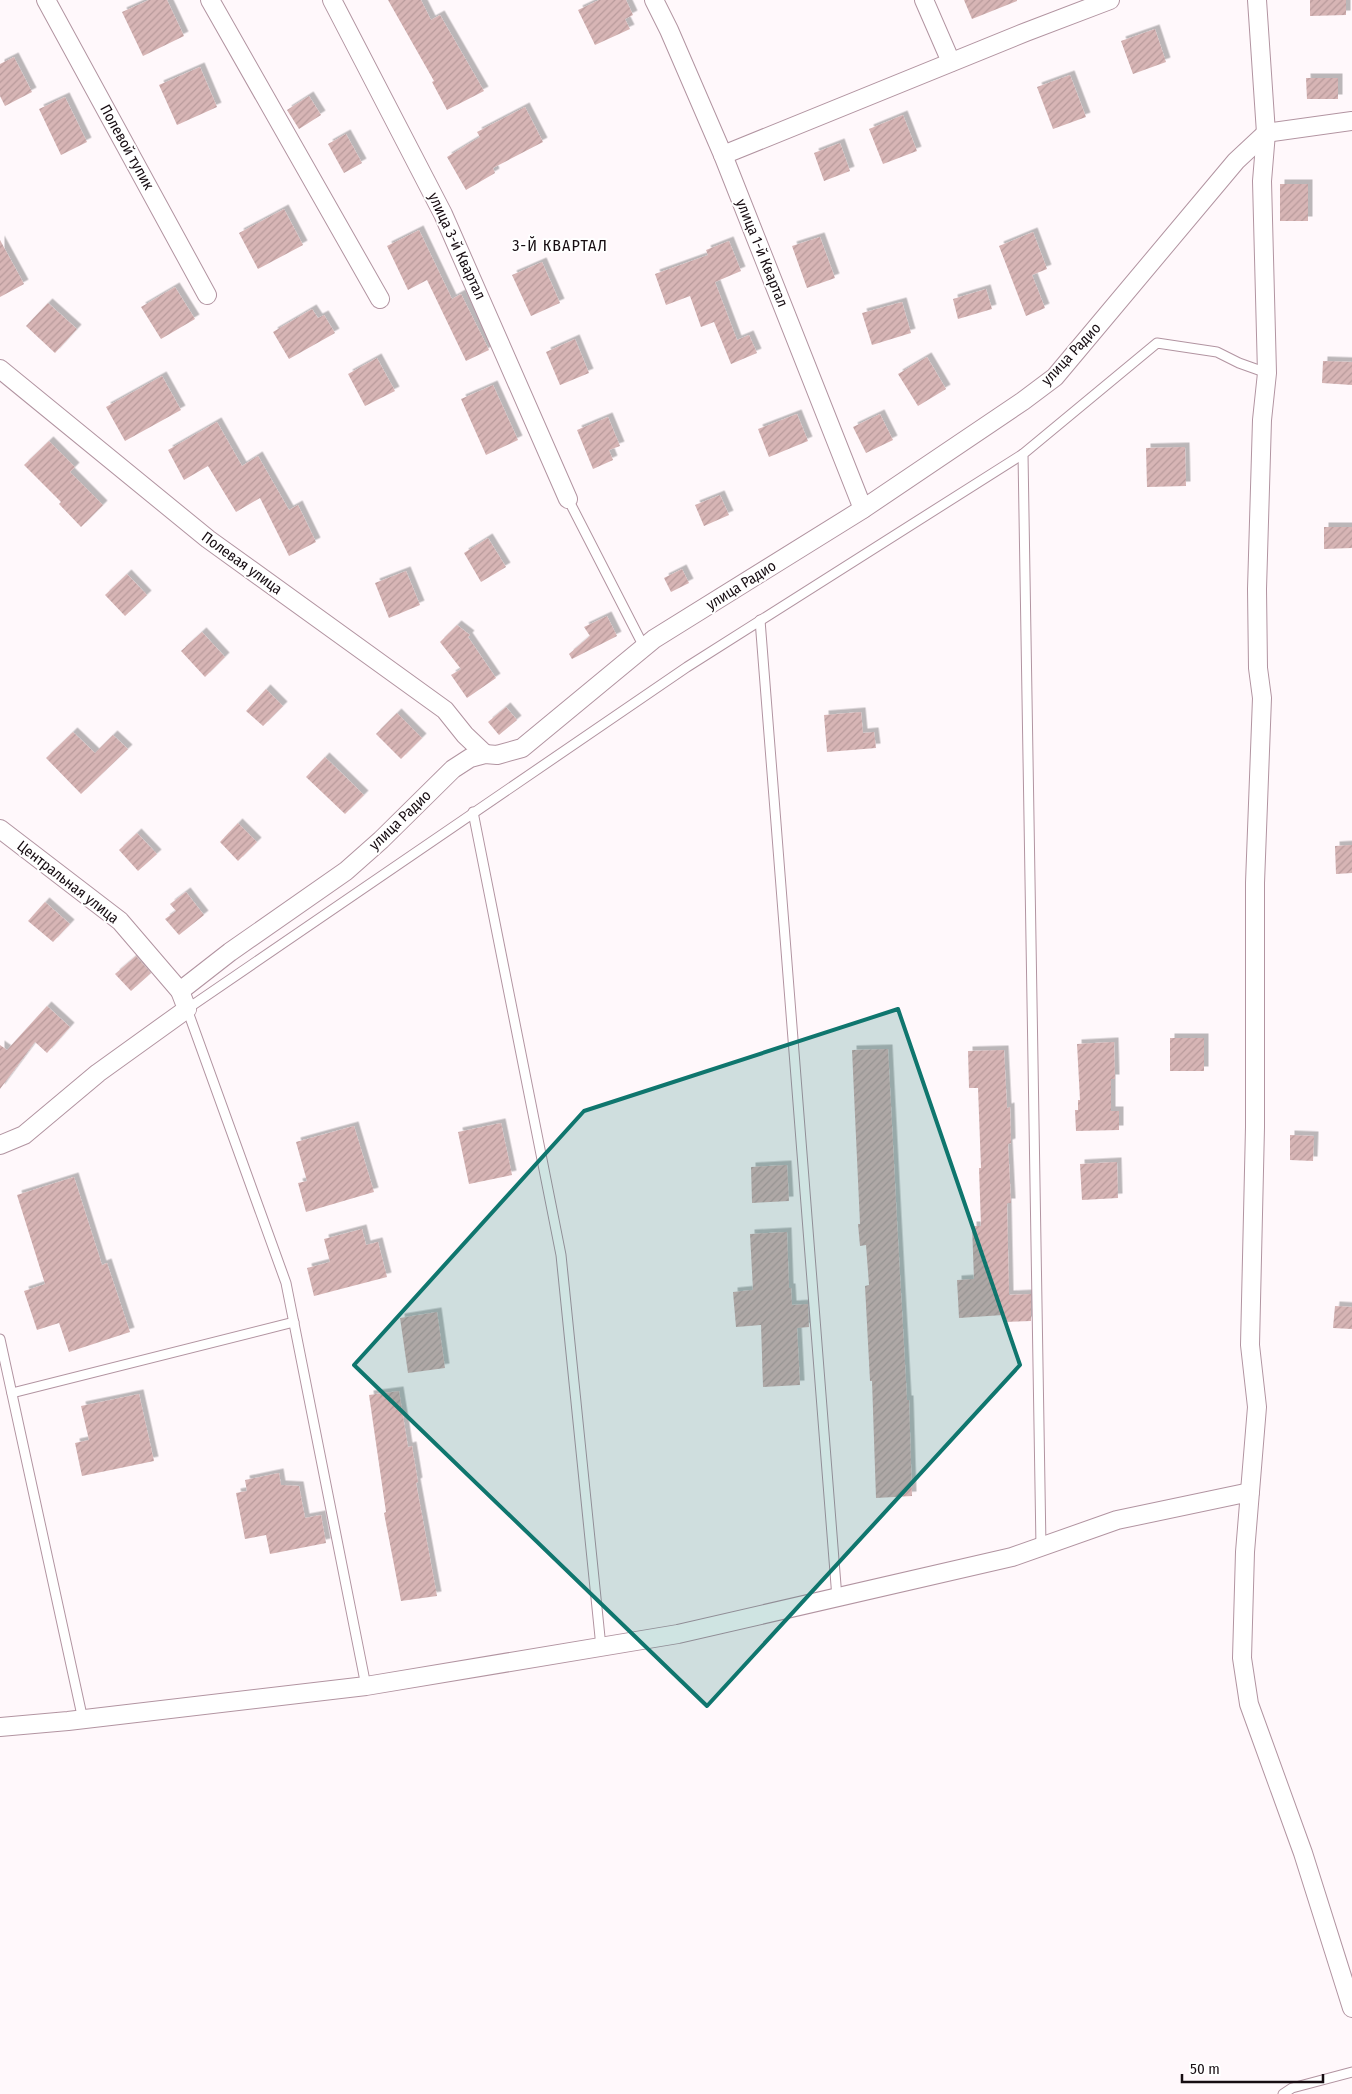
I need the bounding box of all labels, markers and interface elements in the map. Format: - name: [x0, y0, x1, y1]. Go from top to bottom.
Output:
- street label: Полевой тупик: [96, 101, 158, 193]
- street label: улица 3-й Квартал: [424, 190, 490, 302]
- street label: улица 1-й Квартал: [732, 196, 792, 310]
- district label: 3-Й КВАРТАЛ: [512, 236, 608, 255]
- street label: улица Радио: [1037, 319, 1105, 389]
- street label: Полевая улица: [198, 528, 286, 598]
- street label: улица Радио: [703, 556, 779, 614]
- street label: улица Радио: [365, 786, 435, 854]
- street label: Центральная улица: [13, 837, 123, 927]
- scale bar: [1182, 2052, 1323, 2084]
- text: 50 m: [1190, 2060, 1220, 2078]

